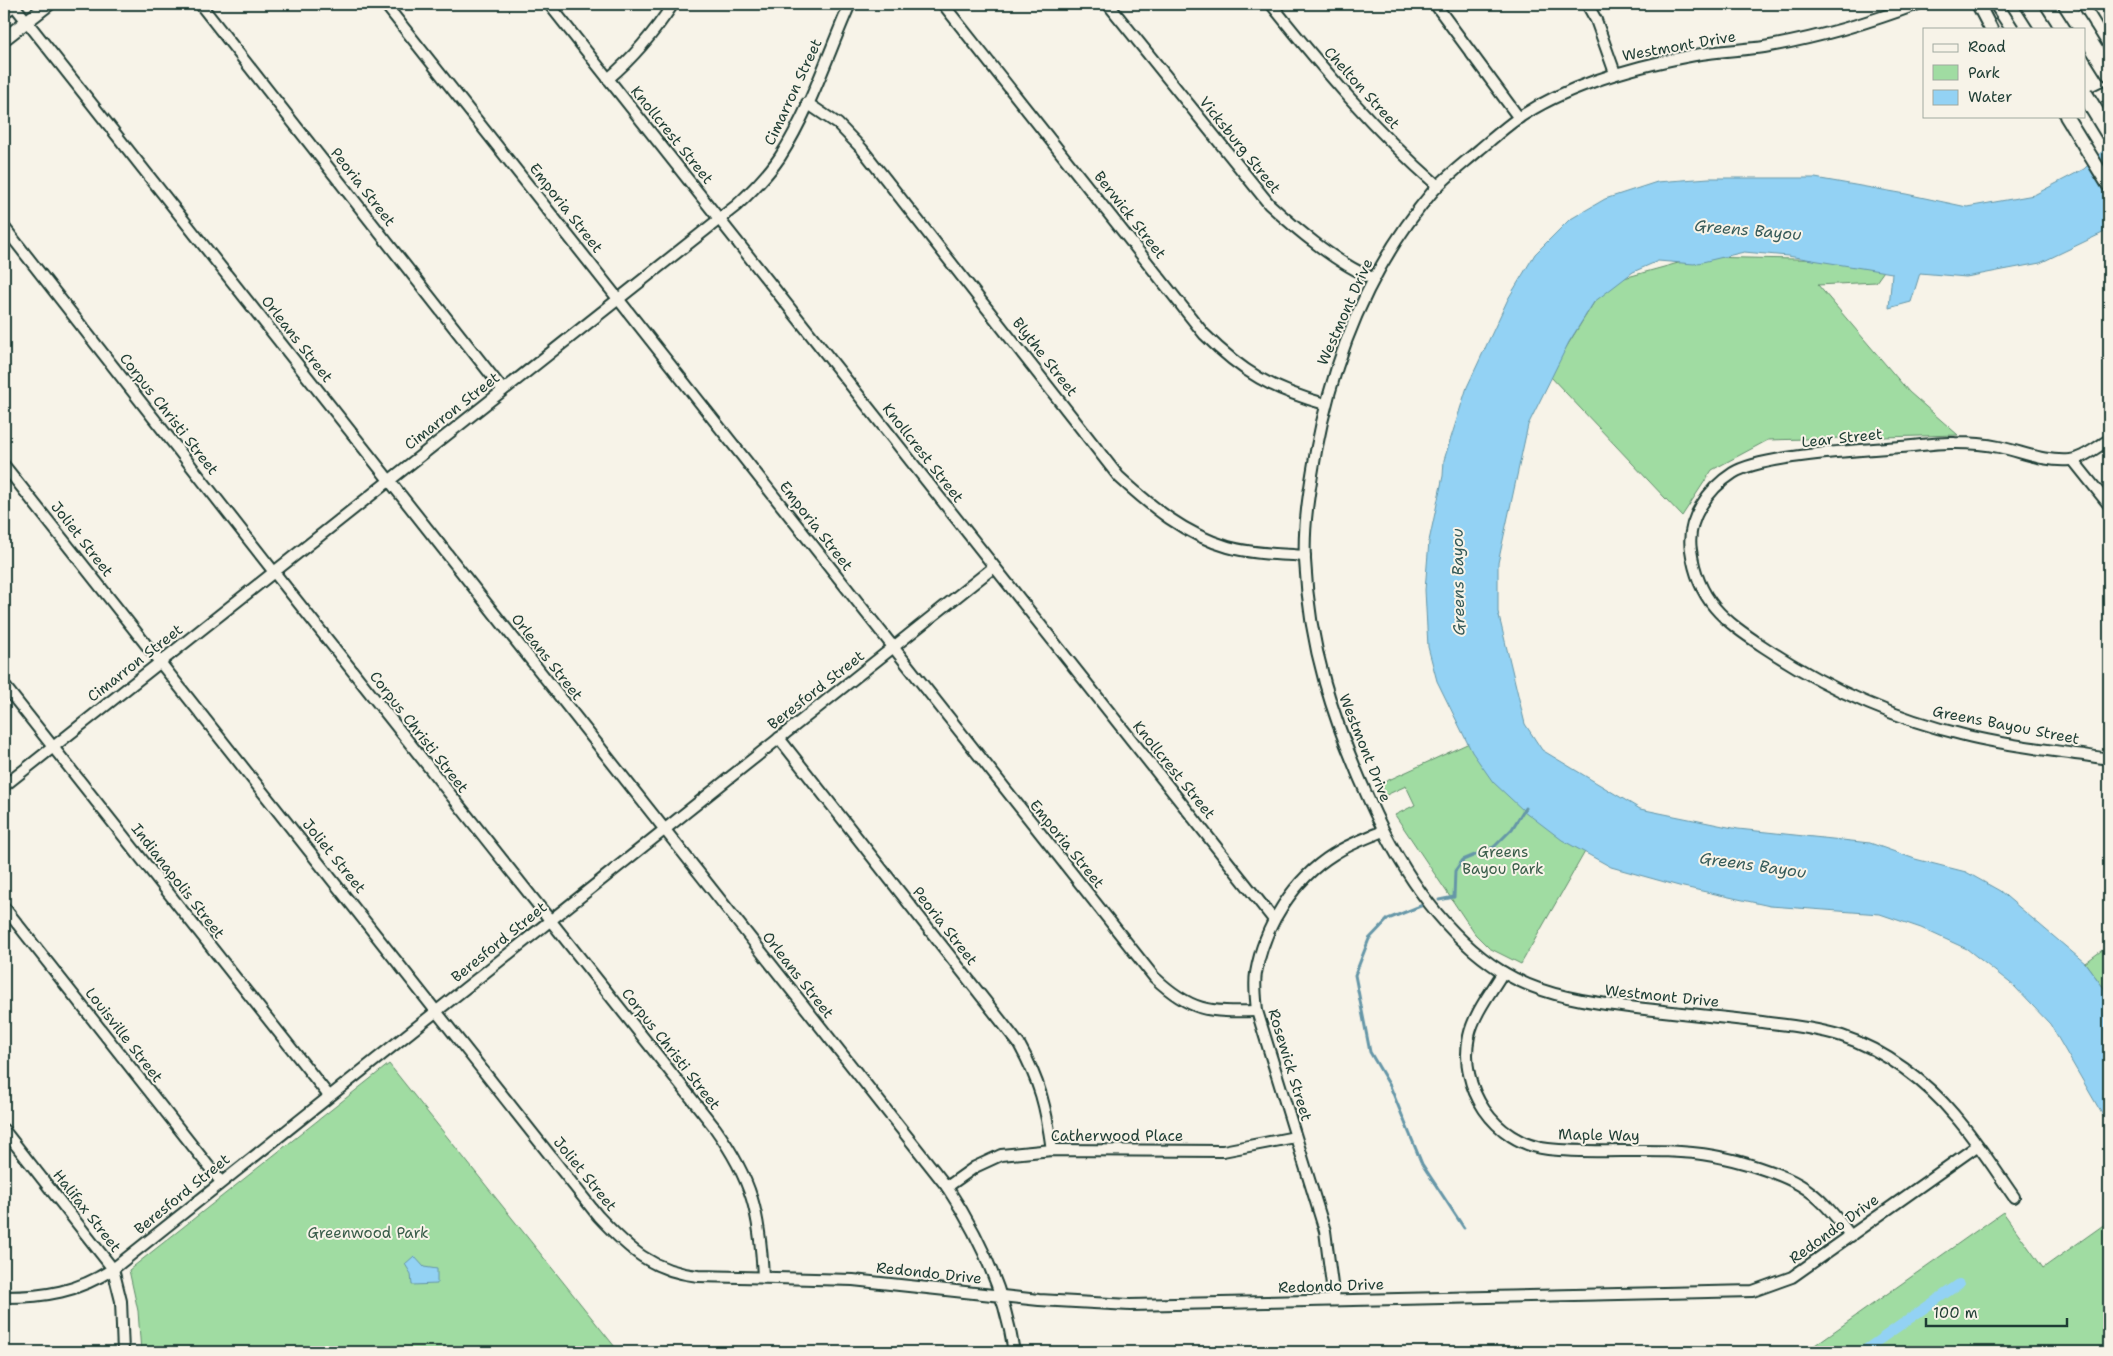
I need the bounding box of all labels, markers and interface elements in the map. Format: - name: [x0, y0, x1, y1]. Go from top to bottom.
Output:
- street label: Westmont Drive: [1621, 26, 1737, 66]
- legend: [1923, 28, 2086, 118]
- street label: Cimarron Street: [760, 35, 826, 149]
- text: Road: [1968, 37, 2006, 57]
- street label: Chelton Street: [1320, 43, 1404, 133]
- text: Park: [1968, 63, 2000, 83]
- street label: Knollcrest Street: [626, 82, 718, 188]
- text: Water: [1968, 87, 2012, 107]
- street label: Vicksburg Street: [1195, 92, 1285, 198]
- street label: Peoria Street: [326, 144, 400, 230]
- street label: Emporia Street: [525, 159, 607, 257]
- street label: Berwick Street: [1090, 167, 1170, 263]
- water label: Greens Bayou: [1694, 215, 1802, 245]
- street label: Westmont Drive: [1312, 255, 1378, 369]
- street label: Orleans Street: [257, 291, 337, 387]
- street label: Blythe Street: [1008, 313, 1082, 401]
- street label: Corpus Christi Street: [115, 349, 223, 479]
- street label: Cimarron Street: [400, 368, 504, 454]
- street label: Knollcrest Street: [878, 399, 968, 507]
- street label: Lear Street: [1800, 424, 1884, 452]
- street label: Emporia Street: [775, 477, 857, 575]
- street label: Joliet Street: [46, 497, 118, 581]
- water label: Greens Bayou: [1447, 528, 1469, 636]
- street label: Orleans Street: [507, 609, 587, 705]
- street label: Cimarron Street: [83, 620, 187, 706]
- street label: Beresford Street: [763, 646, 869, 734]
- street label: Corpus Christi Street: [365, 667, 473, 797]
- street label: Westmont Drive: [1334, 691, 1396, 805]
- street label: Greens Bayou Street: [1931, 701, 2081, 749]
- street label: Knollcrest Street: [1128, 717, 1220, 823]
- street label: Emporia Street: [1025, 796, 1109, 892]
- street label: Joliet Street: [298, 815, 370, 897]
- street label: Indianapolis Street: [127, 819, 229, 943]
- park label: Greens Bayou Park: [1462, 842, 1544, 879]
- water label: Greens Bayou: [1698, 847, 1808, 883]
- street label: Peoria Street: [908, 883, 982, 969]
- street label: Beresford Street: [447, 897, 551, 987]
- street label: Orleans Street: [758, 927, 838, 1023]
- street label: Westmont Drive: [1604, 980, 1720, 1012]
- street label: Louisville Street: [81, 983, 167, 1087]
- street label: Corpus Christi Street: [617, 984, 725, 1114]
- street label: Rosewick Street: [1263, 1006, 1317, 1124]
- street label: Maple Way: [1558, 1124, 1640, 1146]
- street label: Catherwood Place: [1051, 1126, 1183, 1146]
- street label: Joliet Street: [549, 1133, 621, 1215]
- street label: Beresford Street: [130, 1149, 234, 1239]
- street label: Halifax Street: [48, 1166, 126, 1256]
- street label: Redondo Drive: [1785, 1190, 1883, 1268]
- park label: Greenwood Park: [307, 1223, 429, 1243]
- street label: Redondo Drive: [875, 1258, 983, 1288]
- street label: Redondo Drive: [1278, 1274, 1384, 1298]
- scale bar: [1926, 1296, 2067, 1328]
- text: 100 m: [1933, 1303, 1978, 1323]

